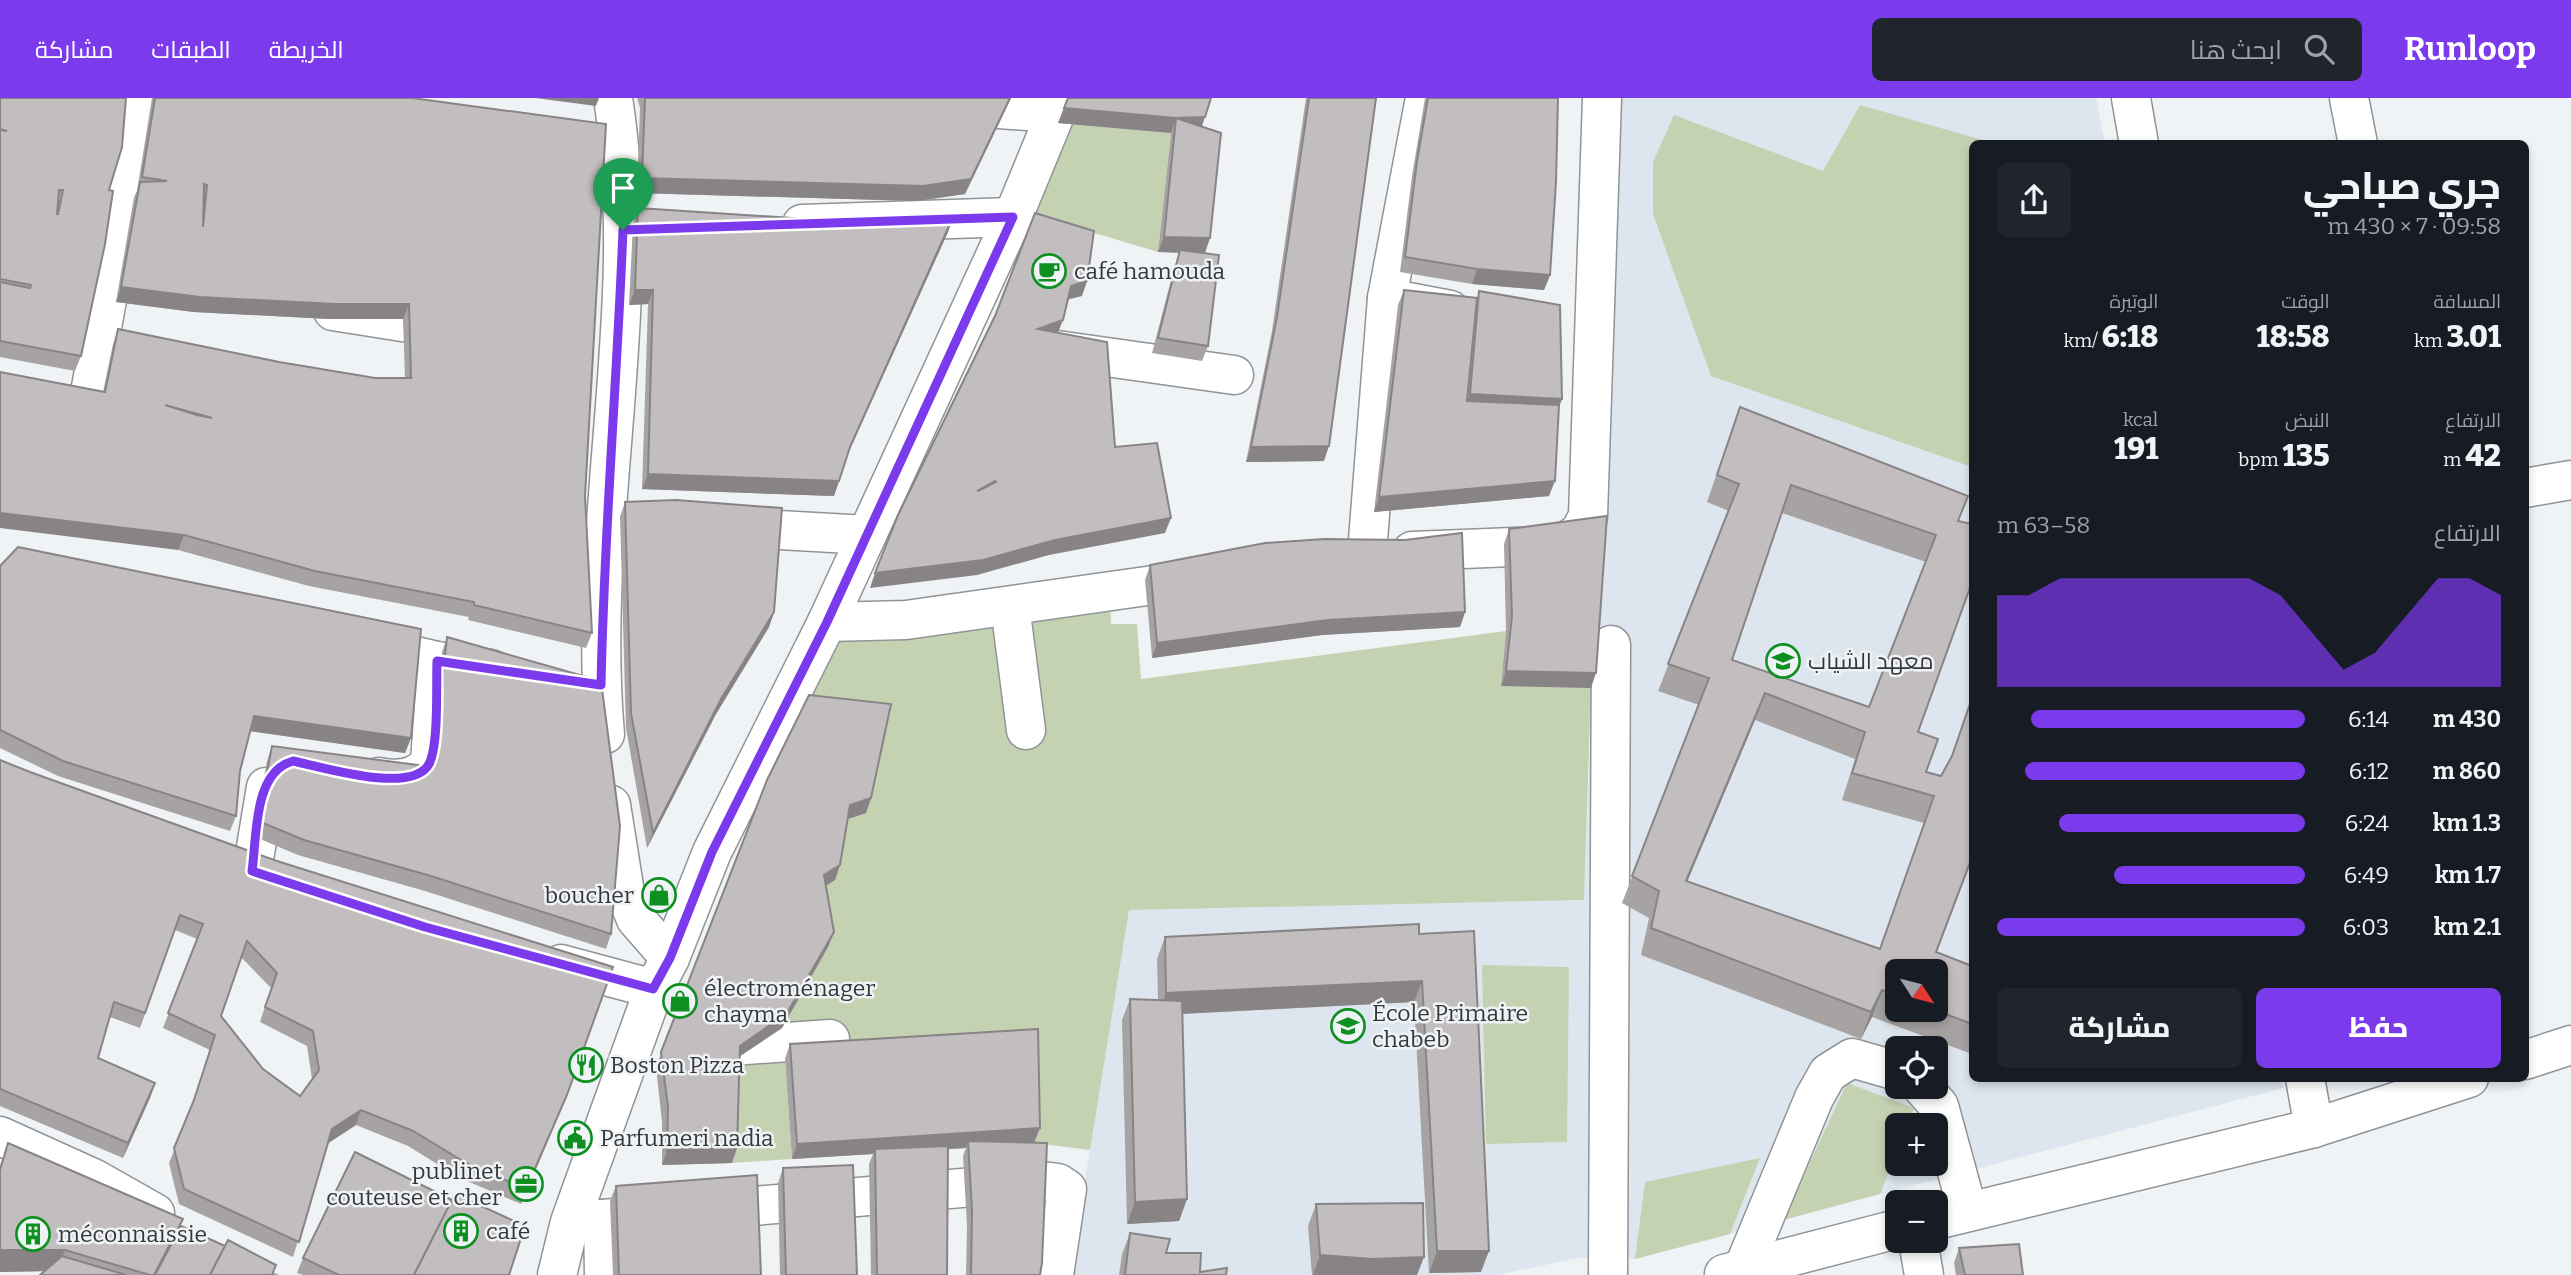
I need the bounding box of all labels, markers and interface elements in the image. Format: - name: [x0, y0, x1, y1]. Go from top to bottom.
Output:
- search box: [1872, 18, 2362, 81]
- text: Runloop: [2404, 29, 2536, 69]
- icon: search: [2300, 30, 2338, 68]
- text: ابحث هنا: [2190, 35, 2282, 66]
- text: مشاركة: [35, 36, 113, 64]
- text: الطبقات: [151, 36, 231, 64]
- text: الخريطة: [269, 36, 344, 64]
- pin: [593, 158, 653, 230]
- button: share: [1997, 163, 2071, 237]
- text: جري صباحي: [2303, 163, 2501, 209]
- icon: arrive: [604, 169, 642, 207]
- text: 09:58 · 7 × 430 m: [2328, 212, 2501, 240]
- cafe icon: café hamouda: [1030, 252, 1068, 290]
- place label: café hamouda: [1074, 257, 1226, 285]
- text: الوتيرة: [2110, 290, 2158, 313]
- text: الوقت: [2281, 290, 2330, 313]
- text: المسافة: [2433, 290, 2501, 313]
- text: 6:18: [2102, 319, 2158, 355]
- text: 18:58: [2256, 319, 2330, 355]
- text: 3.01: [2446, 319, 2501, 355]
- text: /km: [2063, 329, 2102, 352]
- text: km: [2414, 329, 2446, 352]
- text: kcal: [2123, 408, 2158, 431]
- text: النبض: [2285, 409, 2330, 432]
- text: الارتفاع: [2445, 409, 2501, 432]
- text: 191: [2114, 431, 2158, 467]
- text: 135: [2282, 438, 2330, 474]
- text: 42: [2465, 438, 2501, 474]
- text: bpm: [2238, 448, 2282, 471]
- text: m: [2443, 448, 2465, 471]
- text: 58–63 m: [1997, 511, 2090, 539]
- text: الارتفاع: [2434, 519, 2501, 547]
- school or university icon: معهد الشياب: [1764, 642, 1802, 680]
- place label: معهد الشياب: [1808, 647, 1934, 675]
- text: 6:14: [2348, 705, 2389, 733]
- text: 430 m: [2433, 705, 2501, 733]
- text: 6:12: [2349, 757, 2389, 785]
- text: 860 m: [2433, 757, 2501, 785]
- text: 6:24: [2345, 809, 2389, 837]
- text: 1.3 km: [2433, 809, 2501, 837]
- text: 6:49: [2344, 861, 2389, 889]
- text: 1.7 km: [2435, 861, 2501, 889]
- shop icon: boucher: [640, 876, 678, 914]
- place label: boucher: [545, 881, 634, 909]
- text: 6:03: [2343, 913, 2389, 941]
- text: 2.1 km: [2434, 913, 2501, 941]
- north arrow: [1885, 959, 1948, 1022]
- map controls: [1885, 959, 1948, 1253]
- place label: électroménager chayma: [704, 974, 875, 1028]
- shop icon: électroménager chayma: [661, 982, 699, 1020]
- button: مشاركة: [1997, 988, 2242, 1068]
- button: حفظ: [2256, 988, 2501, 1068]
- place label: École Primaire chabeb: [1372, 999, 1528, 1053]
- school or university icon: École Primaire chabeb: [1329, 1007, 1367, 1045]
- button: locate: [1885, 1036, 1948, 1099]
- restaurant icon: Boston Pizza: [567, 1046, 605, 1084]
- place label: Boston Pizza: [610, 1051, 745, 1079]
- button: +: [1885, 1113, 1948, 1176]
- public building icon: Parfumeri nadia: [556, 1119, 594, 1157]
- place label: Parfumeri nadia: [600, 1124, 774, 1152]
- place label: publinet couteuse et cher: [326, 1157, 502, 1211]
- office icon: publinet couteuse et cher: [507, 1165, 545, 1203]
- button: −: [1885, 1190, 1948, 1253]
- building icon: café: [442, 1212, 480, 1250]
- building icon: méconnaissie: [14, 1215, 52, 1253]
- place label: café: [486, 1217, 530, 1245]
- place label: méconnaissie: [58, 1220, 207, 1248]

